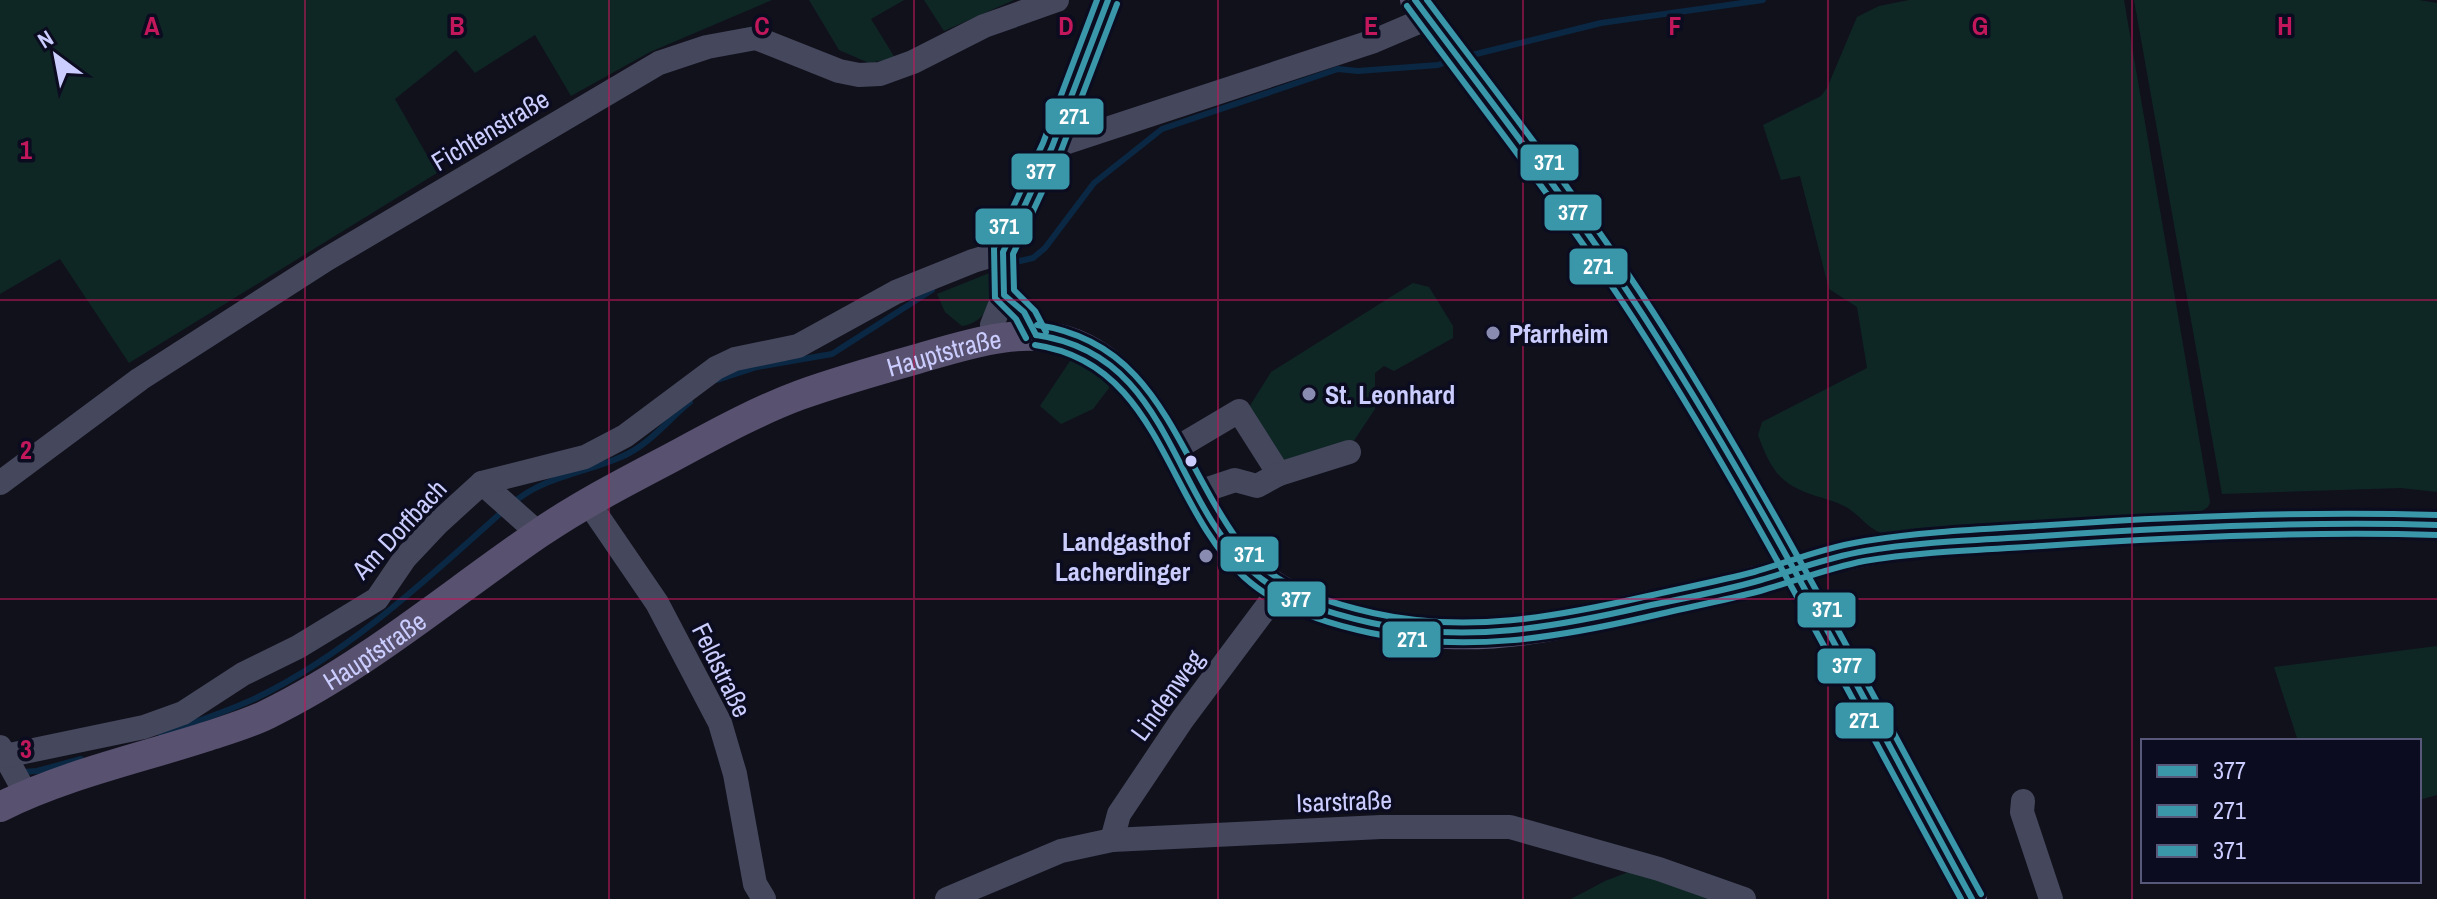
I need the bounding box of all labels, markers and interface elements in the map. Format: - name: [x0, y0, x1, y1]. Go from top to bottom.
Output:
- text: A: [144, 8, 160, 43]
- text: B: [449, 8, 465, 43]
- text: C: [754, 8, 770, 43]
- text: D: [1058, 8, 1074, 43]
- text: E: [1364, 8, 1378, 43]
- text: F: [1668, 8, 1682, 43]
- text: G: [1972, 8, 1988, 43]
- text: H: [2277, 8, 2293, 43]
- north arrow: [16, 16, 96, 96]
- text: N: [32, 23, 59, 55]
- street label: Fichtenstraße: [425, 81, 555, 179]
- line badge: 271: [1044, 97, 1105, 136]
- text: 271: [1059, 101, 1090, 131]
- text: 1: [20, 132, 32, 167]
- line badge: 371: [1519, 143, 1580, 182]
- text: 371: [1534, 147, 1565, 177]
- line badge: 377: [1010, 152, 1071, 191]
- text: 377: [1026, 156, 1056, 186]
- line badge: 377: [1543, 193, 1603, 232]
- text: 377: [1558, 197, 1588, 227]
- line badge: 371: [974, 207, 1034, 246]
- text: 371: [989, 211, 1020, 241]
- line badge: 271: [1568, 247, 1629, 286]
- text: 271: [1583, 251, 1614, 281]
- place label: Pfarrheim: [1509, 316, 1609, 351]
- street label: Hauptstraße: [882, 321, 1004, 384]
- marker: Pfarrheim: [1484, 324, 1502, 342]
- place label: St. Leonhard: [1325, 377, 1455, 412]
- marker: St. Leonhard: [1300, 385, 1318, 403]
- text: 2: [20, 432, 32, 467]
- unlabelled marker: [1183, 453, 1199, 469]
- street label: Am Dorfbach: [343, 472, 454, 587]
- place label: Landgasthof Lacherdinger: [1055, 524, 1191, 589]
- line badge: 371: [1219, 535, 1280, 573]
- text: 371: [1234, 539, 1265, 569]
- marker: Landgasthof Lacherdinger: [1197, 547, 1215, 565]
- line badge: 377: [1266, 580, 1327, 618]
- text: 377: [1281, 584, 1311, 614]
- line badge: 371: [1796, 591, 1857, 629]
- text: 371: [1812, 594, 1843, 624]
- street label: Hauptstraße: [316, 603, 433, 698]
- street label: Feldstraße: [684, 617, 760, 723]
- line badge: 271: [1381, 620, 1442, 659]
- text: 271: [1397, 624, 1428, 654]
- street label: Lindenweg: [1122, 642, 1212, 747]
- line badge: 377: [1816, 647, 1877, 685]
- text: 377: [1832, 650, 1862, 680]
- line badge: 271: [1834, 701, 1895, 740]
- text: 271: [1849, 705, 1880, 735]
- text: 3: [20, 731, 32, 766]
- legend: [2141, 739, 2421, 883]
- text: 377: [2213, 754, 2246, 786]
- street label: Isarstraße: [1295, 782, 1393, 820]
- text: 271: [2213, 794, 2246, 826]
- text: 371: [2213, 834, 2246, 866]

